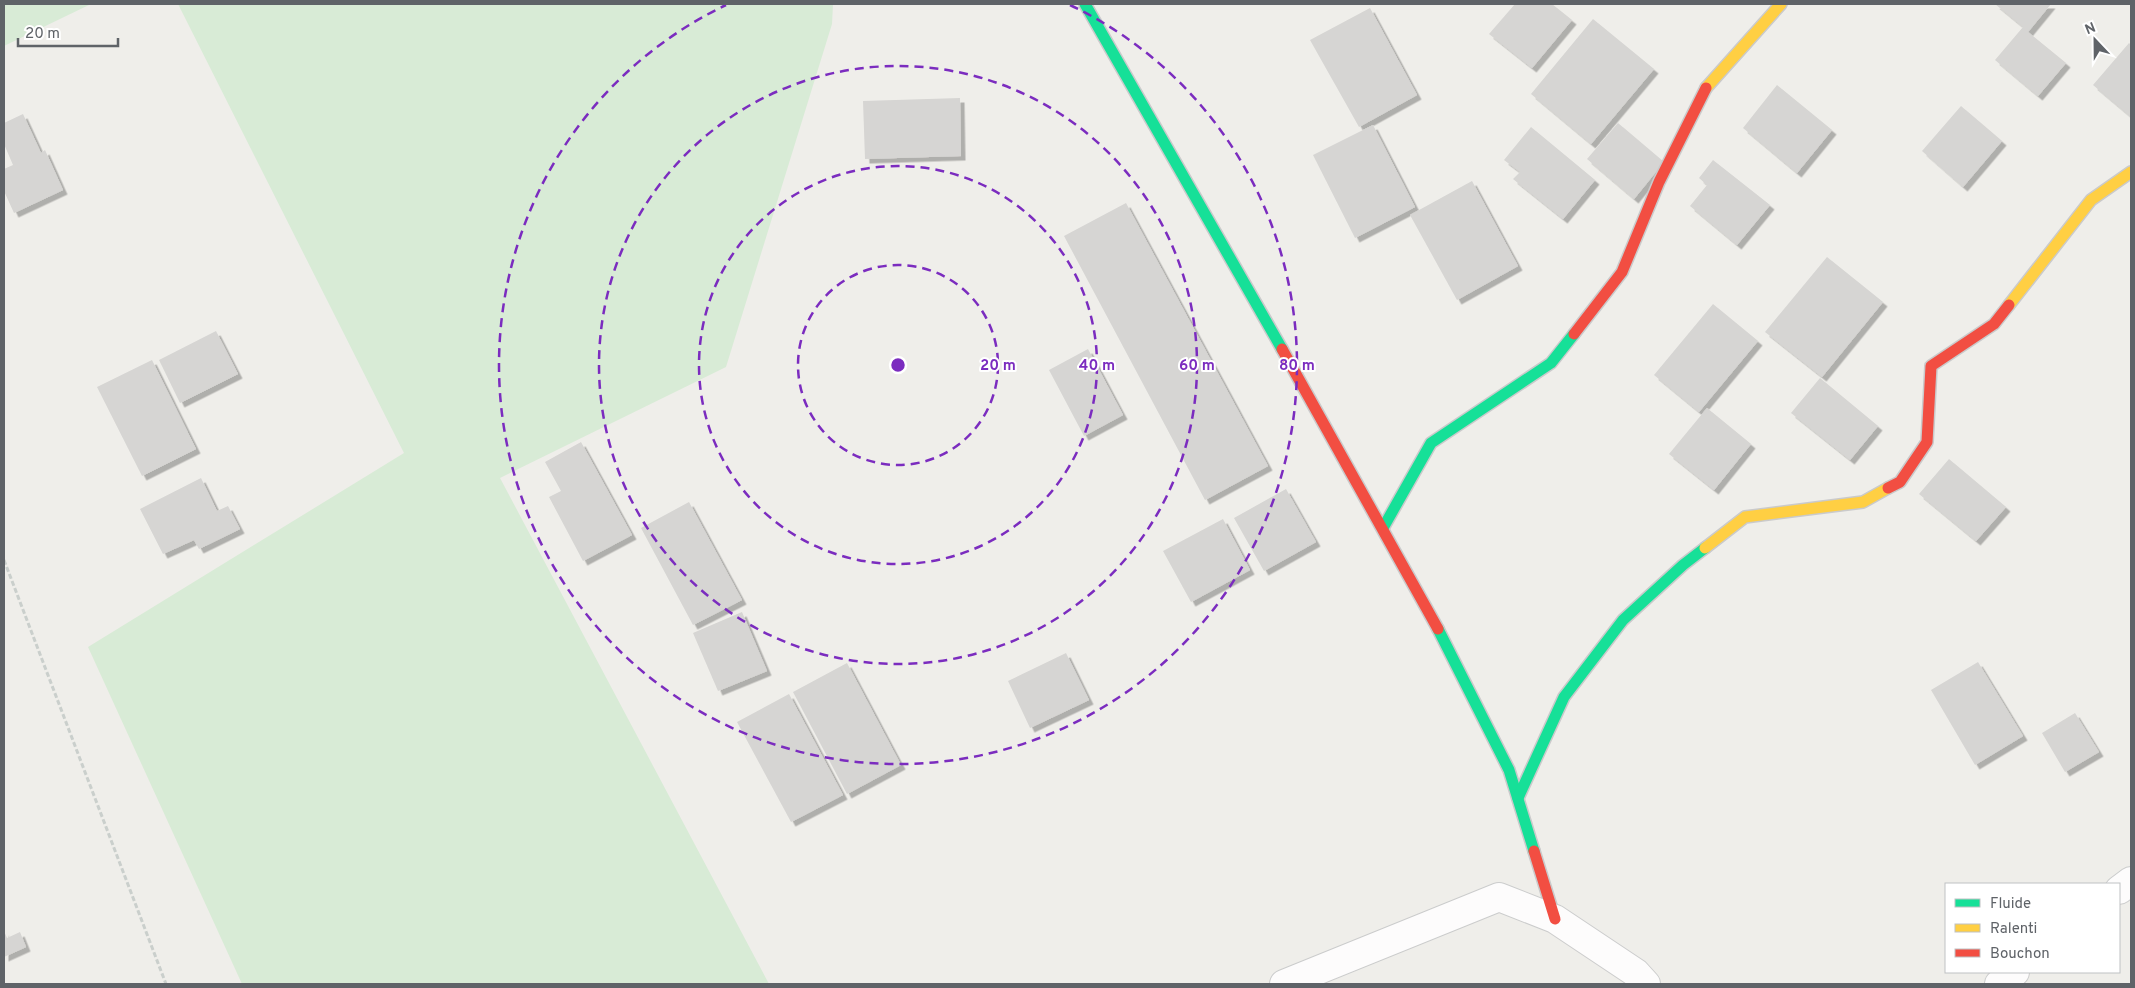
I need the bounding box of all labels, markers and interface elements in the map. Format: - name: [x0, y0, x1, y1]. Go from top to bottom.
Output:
- scale bar: [18, 15, 118, 47]
- north arrow: [2070, 15, 2120, 65]
- text: N: [2083, 20, 2099, 39]
- text: 20 m: [25, 25, 60, 44]
- centre of rings: [889, 356, 907, 374]
- text: 20 m: [980, 357, 1016, 376]
- text: 40 m: [1079, 357, 1115, 376]
- text: 60 m: [1179, 357, 1215, 376]
- text: 80 m: [1279, 357, 1315, 376]
- legend: [1945, 883, 2120, 973]
- text: Fluide: [1990, 895, 2031, 914]
- text: Ralenti: [1990, 920, 2037, 939]
- text: Bouchon: [1990, 945, 2050, 964]

